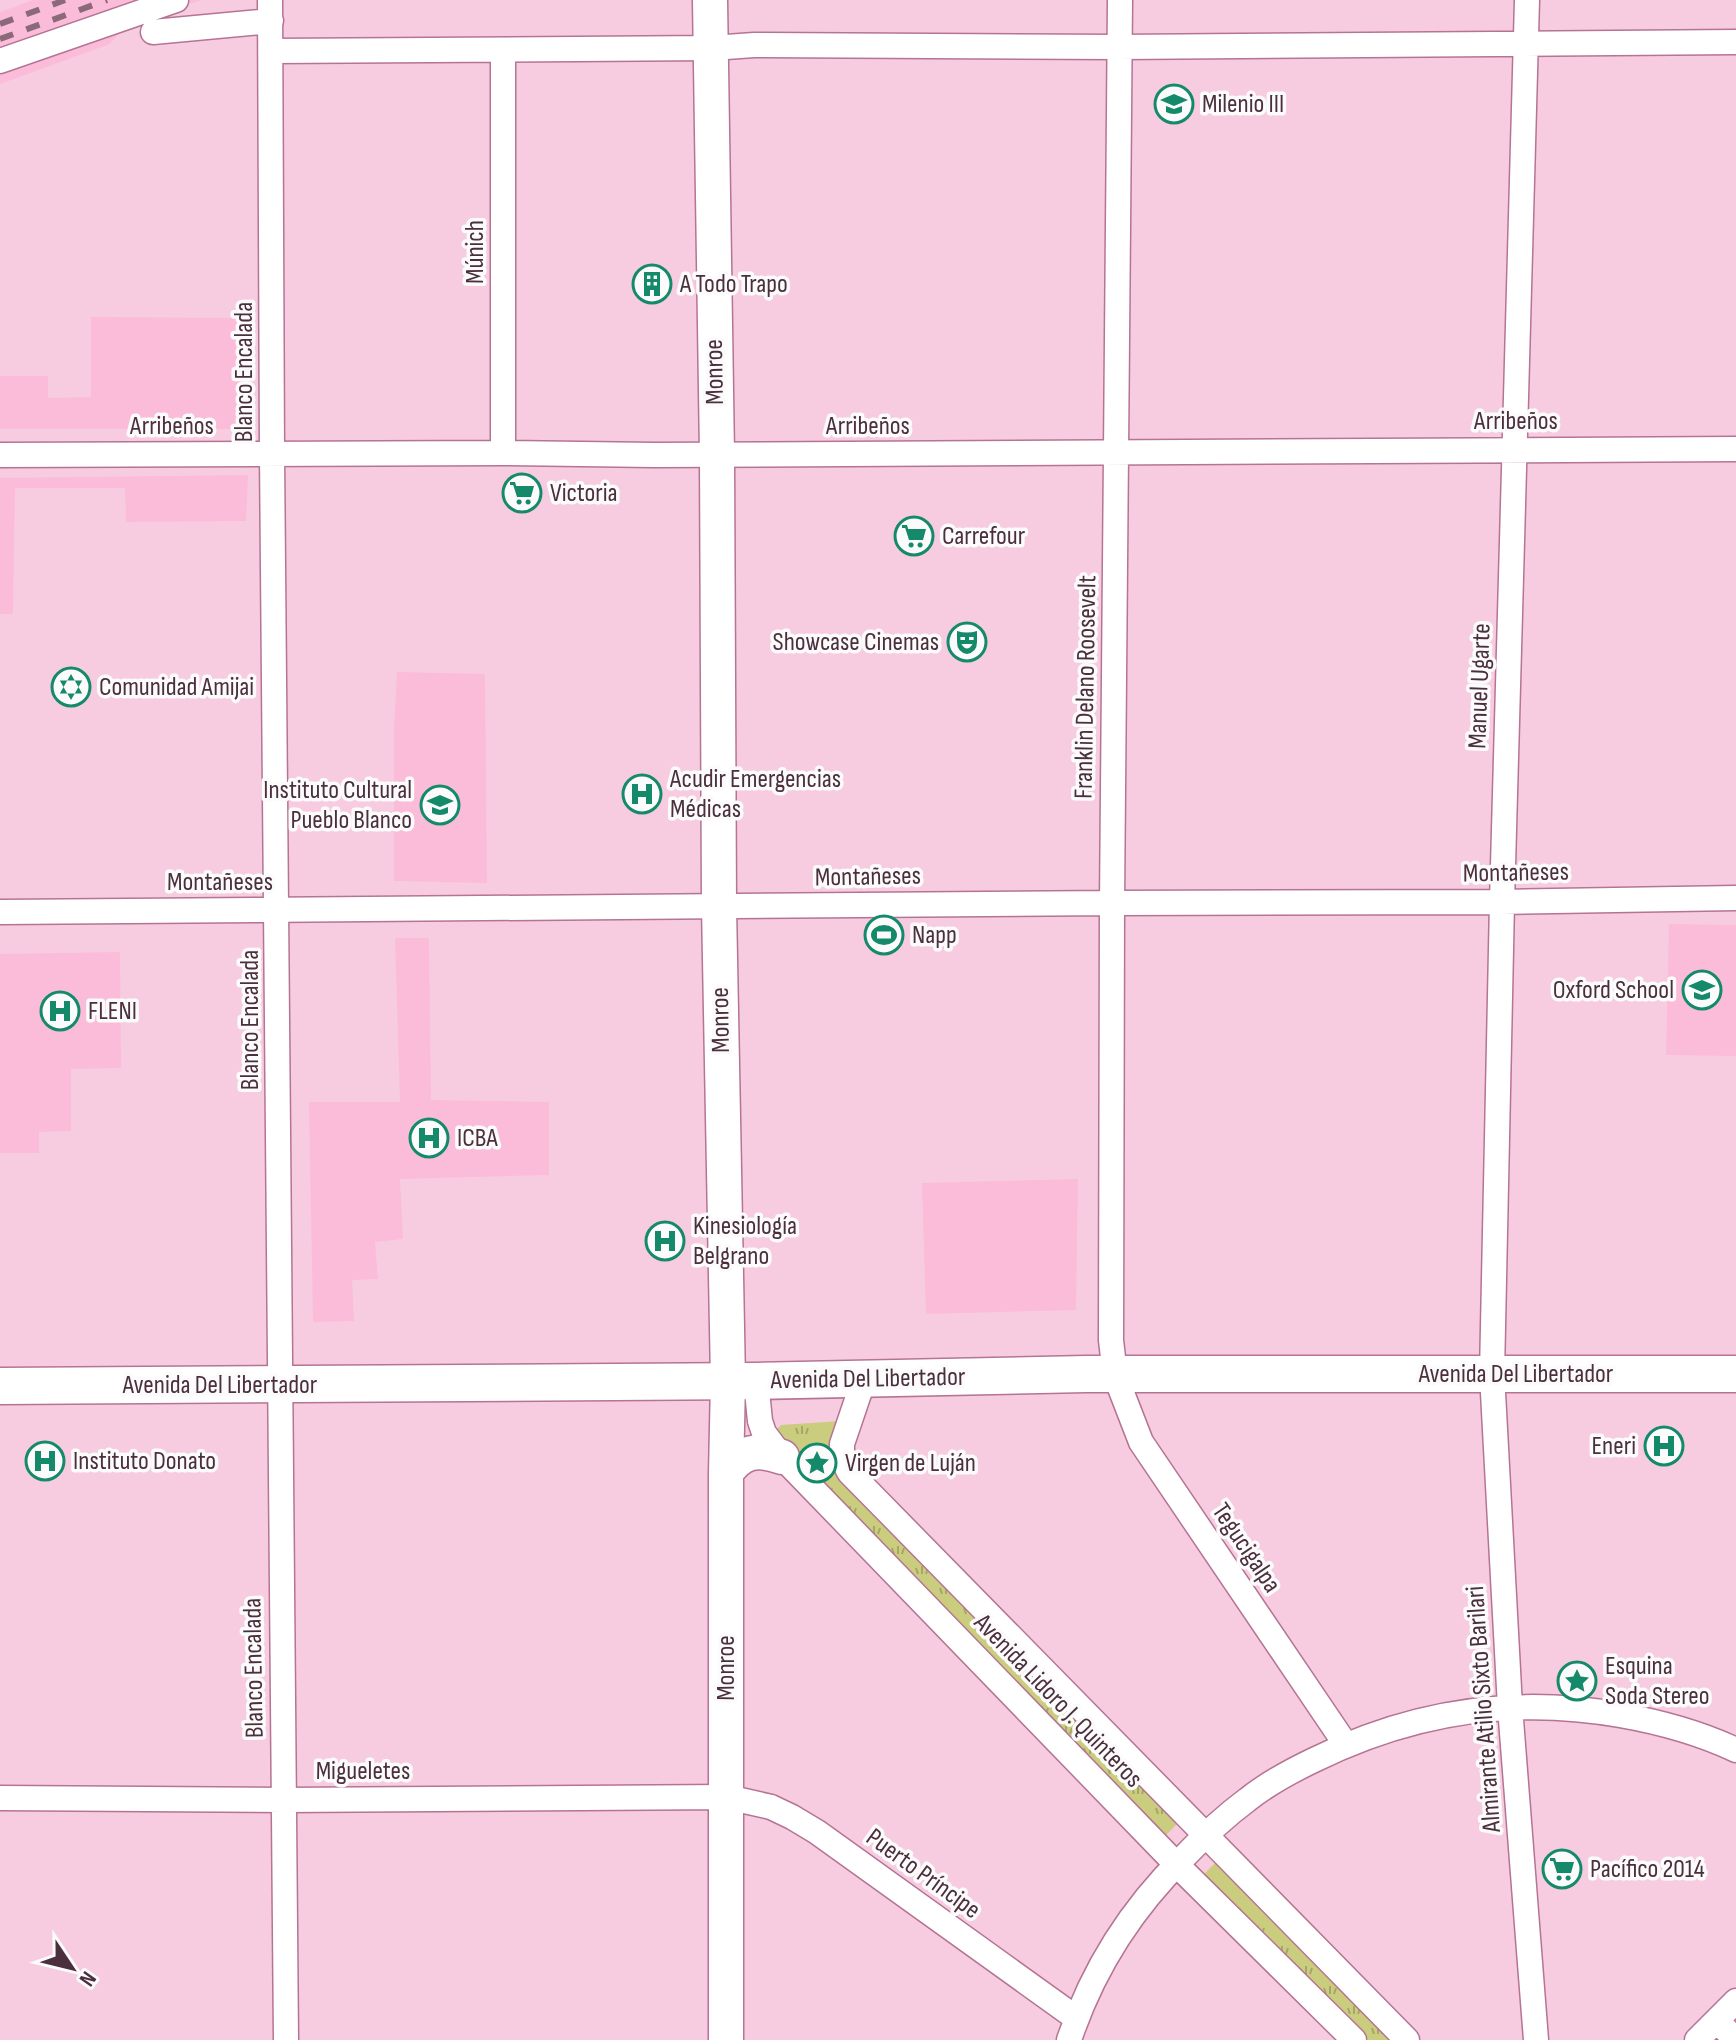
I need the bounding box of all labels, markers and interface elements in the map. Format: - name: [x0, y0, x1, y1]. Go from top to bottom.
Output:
- school or university icon: Milenio III: [1153, 83, 1195, 125]
- place label: Milenio III: [1202, 89, 1284, 120]
- street label: Múnich: [460, 220, 491, 284]
- building icon: A Todo Trapo: [631, 263, 673, 305]
- place label: A Todo Trapo: [679, 269, 788, 300]
- street label: Blanco Encalada: [229, 302, 260, 442]
- street label: Monroe: [699, 339, 731, 405]
- street label: Arribeños: [1473, 406, 1558, 437]
- street label: Arribeños: [129, 411, 214, 442]
- street label: Arribeños: [825, 411, 910, 442]
- supermarket icon: Victoria: [501, 472, 543, 514]
- place label: Victoria: [550, 478, 618, 509]
- supermarket icon: Carrefour: [893, 515, 935, 557]
- place label: Carrefour: [942, 521, 1026, 552]
- street label: Franklin Delano Roosevelt: [1069, 575, 1103, 799]
- theatre icon: Showcase Cinemas: [946, 621, 988, 663]
- street label: Manuel Ugarte: [1462, 623, 1498, 749]
- place label: Showcase Cinemas: [773, 627, 939, 658]
- synagogue icon: Comunidad Amijai: [50, 666, 92, 708]
- place label: Comunidad Amijai: [99, 672, 254, 703]
- place label: Acudir Emergencias Médicas: [669, 764, 841, 825]
- hospital icon: Acudir Emergencias Médicas: [621, 773, 663, 815]
- place label: Instituto Cultural Pueblo Blanco: [263, 775, 412, 836]
- school or university icon: Instituto Cultural Pueblo Blanco: [419, 784, 461, 826]
- street label: Montañeses: [1463, 857, 1569, 889]
- street label: Montañeses: [815, 861, 921, 893]
- street label: Montañeses: [167, 867, 273, 898]
- sports icon: Napp: [863, 914, 905, 956]
- place label: Napp: [912, 920, 957, 951]
- street label: Blanco Encalada: [235, 950, 266, 1090]
- school or university icon: Oxford School: [1681, 969, 1723, 1011]
- place label: Oxford School: [1553, 975, 1674, 1006]
- street label: Monroe: [705, 987, 737, 1053]
- hospital icon: FLENI: [39, 990, 81, 1032]
- place label: FLENI: [88, 996, 137, 1027]
- hospital icon: ICBA: [408, 1117, 450, 1159]
- place label: ICBA: [457, 1123, 498, 1154]
- place label: Kinesiología Belgrano: [693, 1211, 797, 1272]
- hospital icon: Kinesiología Belgrano: [644, 1220, 686, 1262]
- street label: Avenida Del Libertador: [1418, 1359, 1614, 1390]
- street label: Avenida Del Libertador: [769, 1362, 966, 1396]
- street label: Avenida Del Libertador: [122, 1370, 318, 1401]
- hospital icon: Eneri: [1643, 1425, 1685, 1467]
- place label: Eneri: [1591, 1431, 1636, 1462]
- hospital icon: Instituto Donato: [24, 1440, 66, 1482]
- place icon: Virgen de Luján: [796, 1442, 838, 1484]
- place label: Instituto Donato: [73, 1446, 216, 1477]
- place label: Virgen de Luján: [845, 1448, 976, 1479]
- street label: Tegucigalpa: [1205, 1497, 1287, 1599]
- street label: Almirante Atilio Sixto Barilari: [1460, 1585, 1508, 1834]
- street label: Blanco Encalada: [237, 1598, 271, 1738]
- street label: Avenida Lidoro J. Quinteros: [967, 1607, 1149, 1794]
- street label: Monroe: [711, 1635, 742, 1701]
- place label: Esquina Soda Stereo: [1605, 1651, 1710, 1712]
- place icon: Esquina Soda Stereo: [1556, 1660, 1598, 1702]
- street label: Migueletes: [316, 1756, 410, 1787]
- street label: Puerto Príncipe: [860, 1822, 986, 1926]
- supermarket icon: Pacífico 2014: [1541, 1848, 1583, 1890]
- place label: Pacífico 2014: [1590, 1854, 1705, 1885]
- north arrow: [32, 1928, 112, 2008]
- text: N: [73, 1966, 102, 1991]

